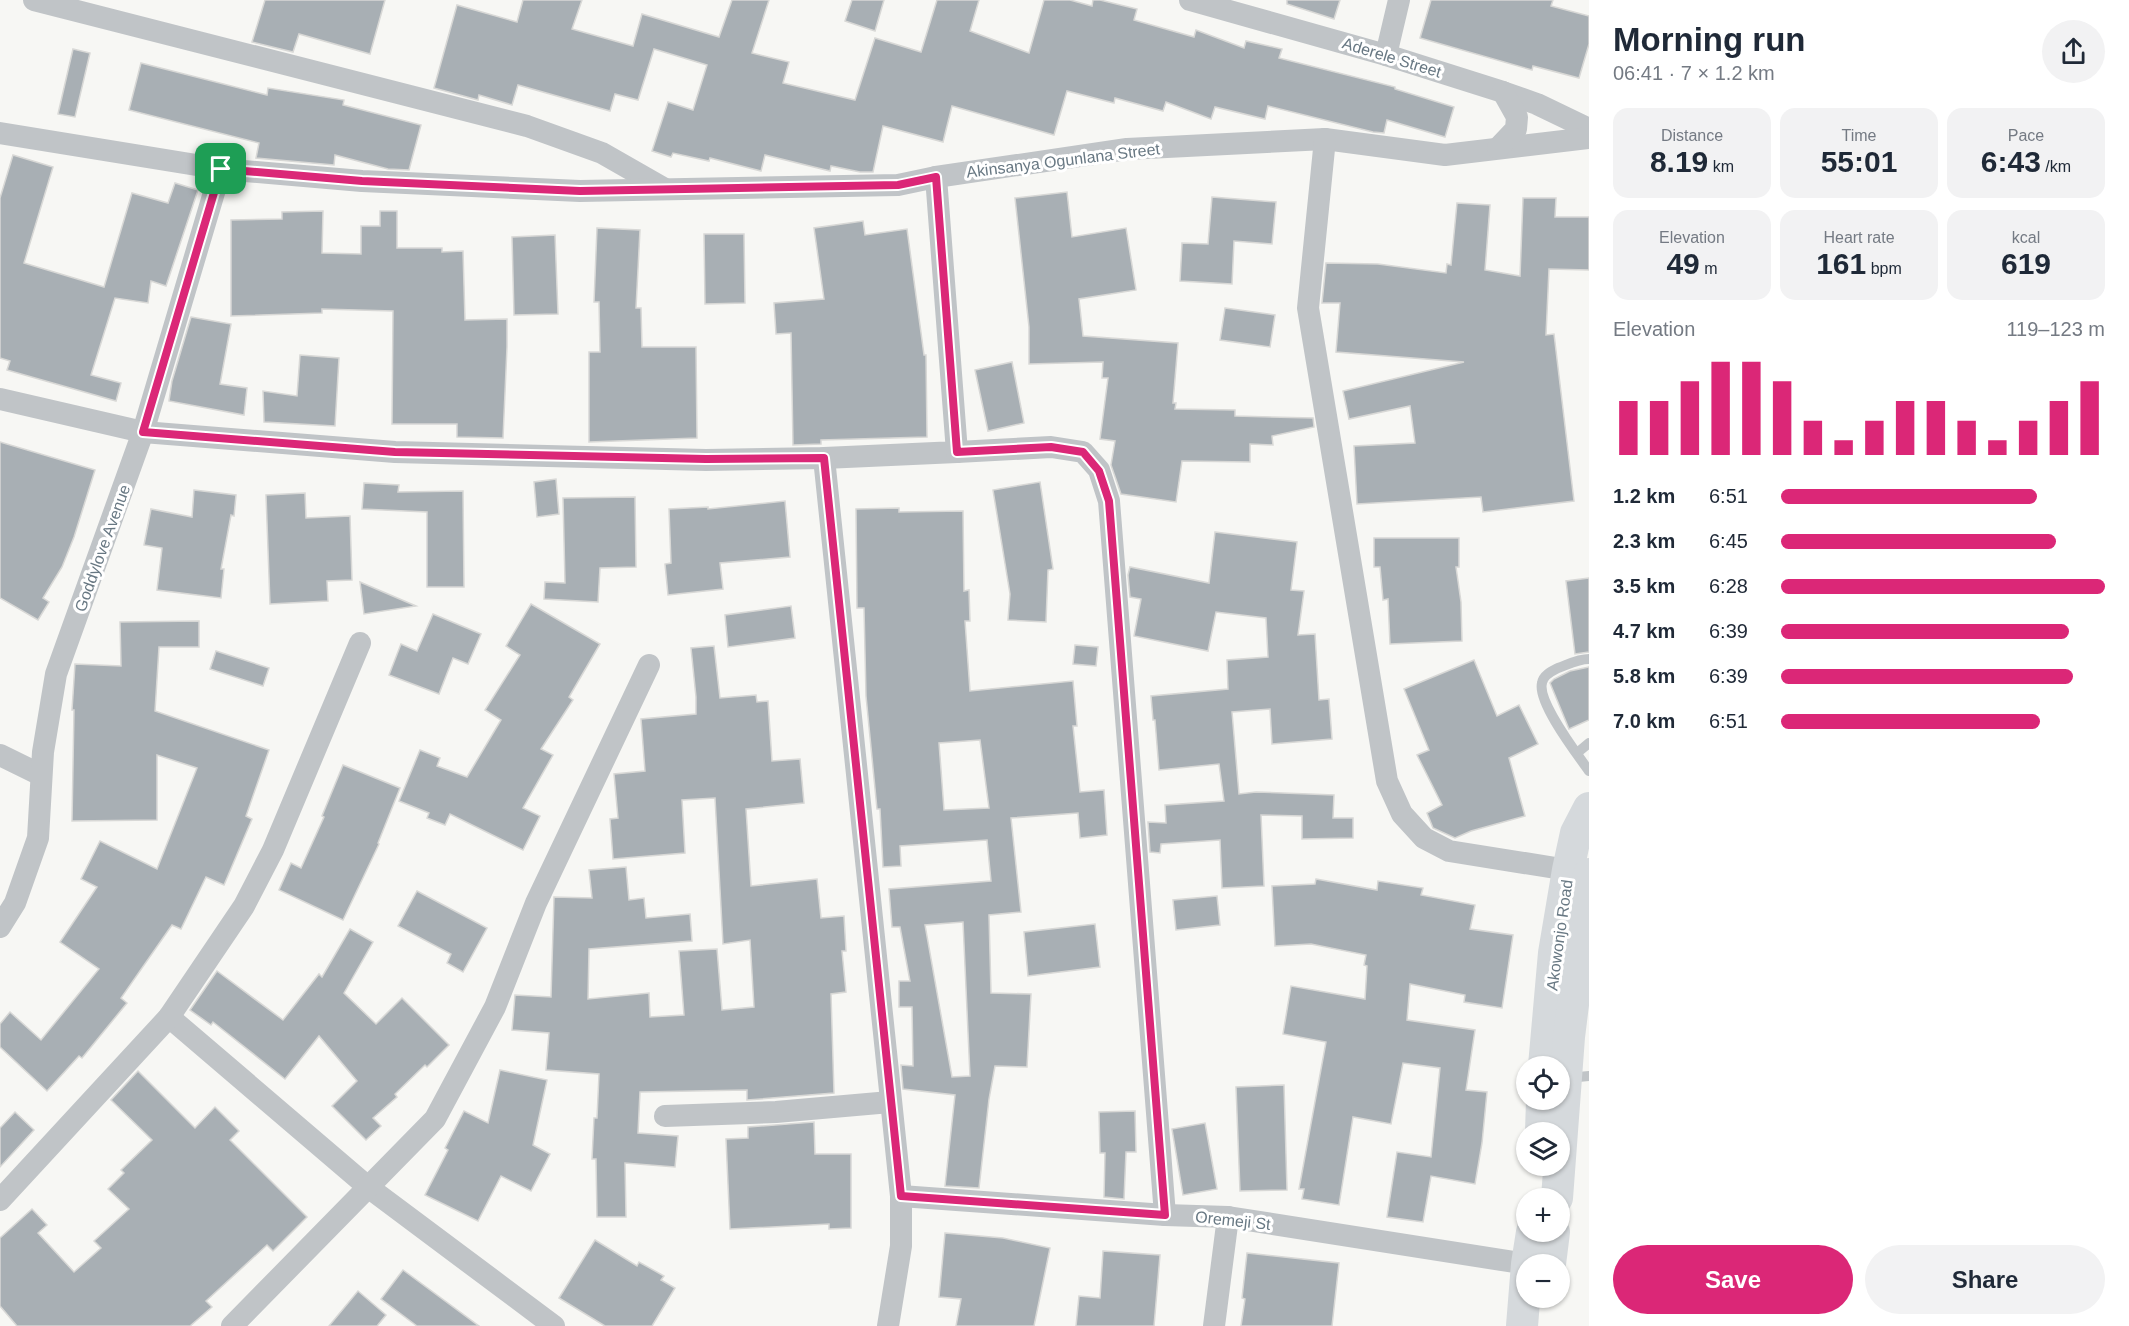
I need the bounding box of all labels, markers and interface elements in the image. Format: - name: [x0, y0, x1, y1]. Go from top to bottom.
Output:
- button: share: [2042, 20, 2105, 83]
- text: Morning run: [1613, 21, 1805, 58]
- street label: Aderele Street: [1340, 34, 1444, 81]
- text: 06:41 · 7 × 1.2 km: [1613, 62, 1775, 84]
- text: Distance: [1661, 127, 1723, 144]
- text: Time: [1842, 127, 1876, 144]
- text: Pace: [2008, 127, 2044, 144]
- street label: Akinsanya Ogunlana Street: [965, 140, 1161, 181]
- pin: [195, 143, 246, 194]
- text: 8.19: [1650, 145, 1708, 178]
- text: 55:01: [1821, 145, 1897, 178]
- text: 6:43: [1981, 145, 2041, 178]
- icon: arrive: [204, 152, 237, 185]
- text: km: [1708, 158, 1734, 175]
- text: /km: [2041, 158, 2071, 175]
- text: Elevation: [1659, 229, 1725, 246]
- text: Heart rate: [1823, 229, 1895, 246]
- text: kcal: [2012, 229, 2040, 246]
- text: 49: [1666, 247, 1700, 280]
- text: 161: [1816, 247, 1866, 280]
- text: 619: [2001, 247, 2051, 280]
- text: m: [1700, 260, 1718, 277]
- text: bpm: [1866, 260, 1902, 277]
- text: Elevation: [1613, 318, 1695, 340]
- text: 119–123 m: [2006, 318, 2105, 340]
- street label: Goddylove Avenue: [72, 482, 133, 614]
- text: 1.2 km: [1613, 485, 1675, 507]
- text: 6:51: [1709, 485, 1748, 507]
- text: 2.3 km: [1613, 530, 1675, 552]
- text: 6:45: [1709, 530, 1748, 552]
- text: 3.5 km: [1613, 575, 1675, 597]
- text: 6:28: [1709, 575, 1748, 597]
- text: 4.7 km: [1613, 620, 1675, 642]
- text: 6:39: [1709, 620, 1748, 642]
- text: 5.8 km: [1613, 665, 1675, 687]
- text: 6:39: [1709, 665, 1748, 687]
- text: 7.0 km: [1613, 710, 1675, 732]
- text: 6:51: [1709, 710, 1748, 732]
- street label: Akowonjo Road: [1543, 878, 1576, 992]
- map controls: [1516, 1056, 1570, 1308]
- button: locate: [1516, 1056, 1570, 1110]
- button: layers: [1516, 1122, 1570, 1176]
- button: +: [1516, 1188, 1570, 1242]
- street label: Oremeji St: [1194, 1208, 1272, 1233]
- button: Save: [1613, 1245, 1853, 1314]
- button: Share: [1865, 1245, 2105, 1314]
- button: −: [1516, 1254, 1570, 1308]

